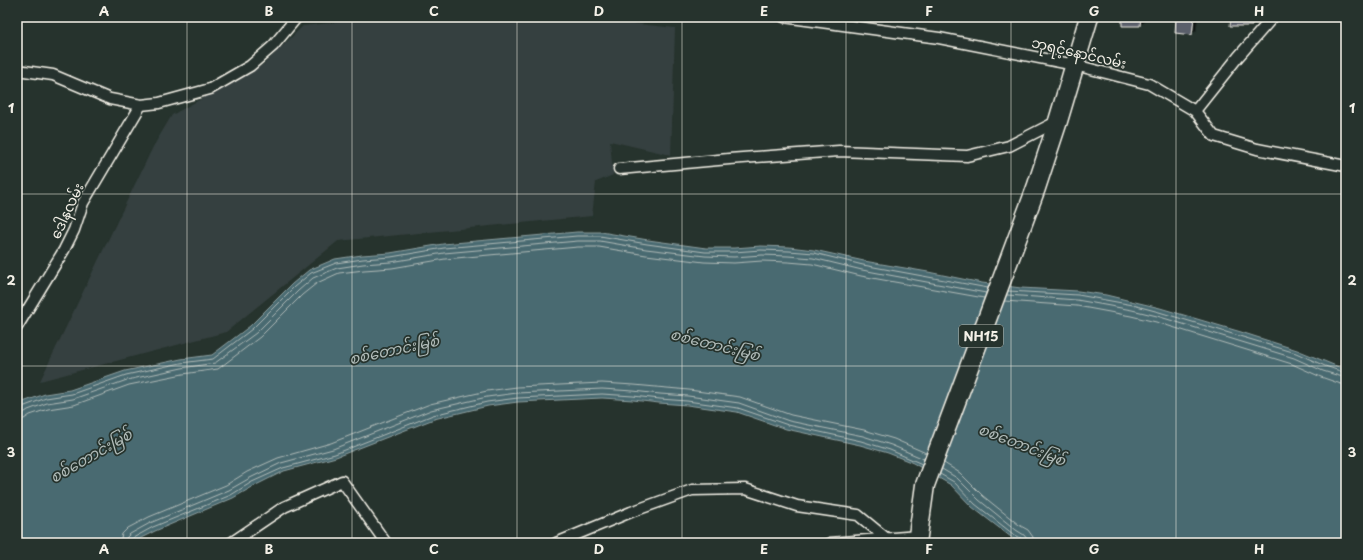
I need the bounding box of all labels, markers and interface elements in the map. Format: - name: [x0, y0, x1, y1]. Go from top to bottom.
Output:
- text: A: [99, 1, 109, 20]
- text: B: [265, 1, 274, 20]
- text: C: [429, 1, 439, 20]
- text: D: [594, 1, 604, 20]
- text: E: [760, 1, 768, 20]
- text: F: [925, 1, 933, 20]
- text: G: [1089, 1, 1099, 20]
- text: H: [1254, 1, 1264, 20]
- street label: ဘုရင့်နောင်လမ်း: [1029, 31, 1129, 76]
- text: 1: [8, 98, 14, 117]
- text: 1: [1349, 98, 1355, 117]
- street label: ဒေါနလမ်း: [44, 179, 90, 243]
- text: 2: [6, 270, 16, 289]
- text: 2: [1347, 270, 1357, 289]
- water label: စစ်တောင်းမြစ်: [668, 321, 764, 368]
- road number: NH15: [959, 325, 1003, 347]
- water label: စစ်တောင်းမြစ်: [346, 327, 443, 371]
- water label: စစ်တောင်းမြစ်: [975, 416, 1071, 473]
- water label: စစ်တောင်းမြစ်: [45, 421, 138, 489]
- text: 3: [7, 442, 16, 461]
- text: 3: [1348, 442, 1357, 461]
- text: A: [99, 539, 109, 558]
- text: B: [265, 539, 274, 558]
- text: C: [429, 539, 439, 558]
- text: D: [594, 539, 604, 558]
- text: E: [760, 539, 768, 558]
- text: F: [925, 539, 933, 558]
- text: G: [1089, 539, 1099, 558]
- text: H: [1254, 539, 1264, 558]

